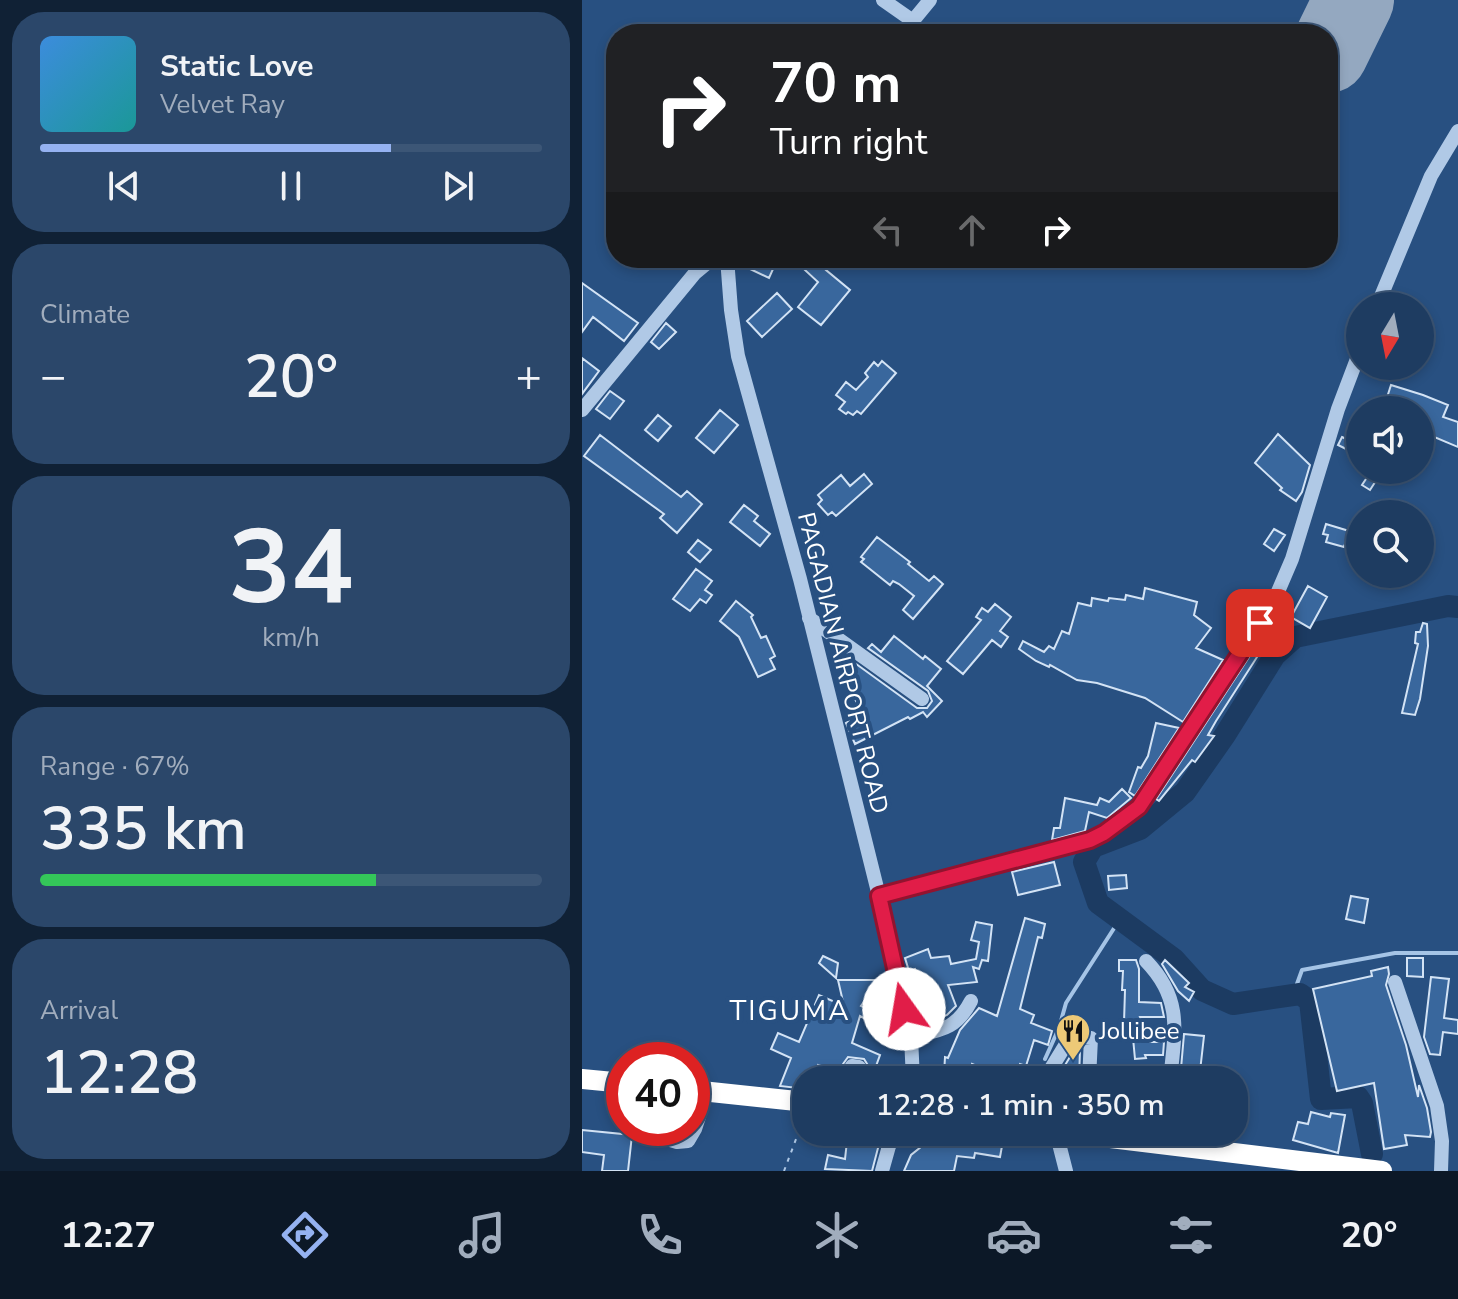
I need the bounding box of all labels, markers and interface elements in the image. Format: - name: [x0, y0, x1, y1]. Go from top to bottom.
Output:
- text: 70 m: [770, 45, 901, 122]
- text: Static Love: [160, 46, 314, 87]
- icon: right: [638, 56, 742, 160]
- text: Velvet Ray: [160, 87, 285, 122]
- text: Turn right: [770, 118, 927, 167]
- icon: previous: [102, 164, 146, 208]
- icon: pause: [269, 164, 313, 208]
- icon: next: [436, 164, 480, 208]
- icon: left: [866, 208, 910, 252]
- icon: ahead: [950, 208, 994, 252]
- icon: right: [1034, 208, 1078, 252]
- north arrow: [1346, 292, 1434, 380]
- map controls: [1346, 292, 1434, 588]
- text: Climate: [40, 297, 130, 332]
- text: 20°: [244, 336, 338, 418]
- text: −: [40, 347, 66, 407]
- text: +: [516, 347, 542, 407]
- button: sound: [1346, 396, 1434, 484]
- text: 34: [229, 497, 353, 639]
- button: search: [1346, 500, 1434, 588]
- street label: PAGADIAN AIRPORT ROAD: [790, 509, 896, 817]
- pin: [1226, 589, 1294, 657]
- icon: arrive: [1238, 601, 1282, 645]
- text: km/h: [262, 620, 320, 655]
- text: Range · 67%: [40, 749, 190, 784]
- text: 335 km: [40, 788, 247, 870]
- position arrow: [862, 967, 946, 1051]
- district label: TIGUMA: [729, 992, 851, 1030]
- text: Arrival: [40, 993, 118, 1028]
- restaurant icon: Jollibee: [1054, 1012, 1092, 1062]
- place label: Jollibee: [1098, 1015, 1179, 1047]
- text: 12:28: [40, 1032, 198, 1114]
- speed limit sign: 40: [606, 1042, 710, 1146]
- text: 12:28 · 1 min · 350 m: [875, 1085, 1165, 1126]
- icon: directions: [277, 1207, 333, 1263]
- icon: music: [454, 1207, 510, 1263]
- icon: phone: [632, 1207, 688, 1263]
- icon: climate: [809, 1207, 865, 1263]
- icon: car: [986, 1207, 1042, 1263]
- icon: filters: [1163, 1207, 1219, 1263]
- text: 12:27: [61, 1211, 156, 1260]
- text: 20°: [1340, 1211, 1397, 1260]

